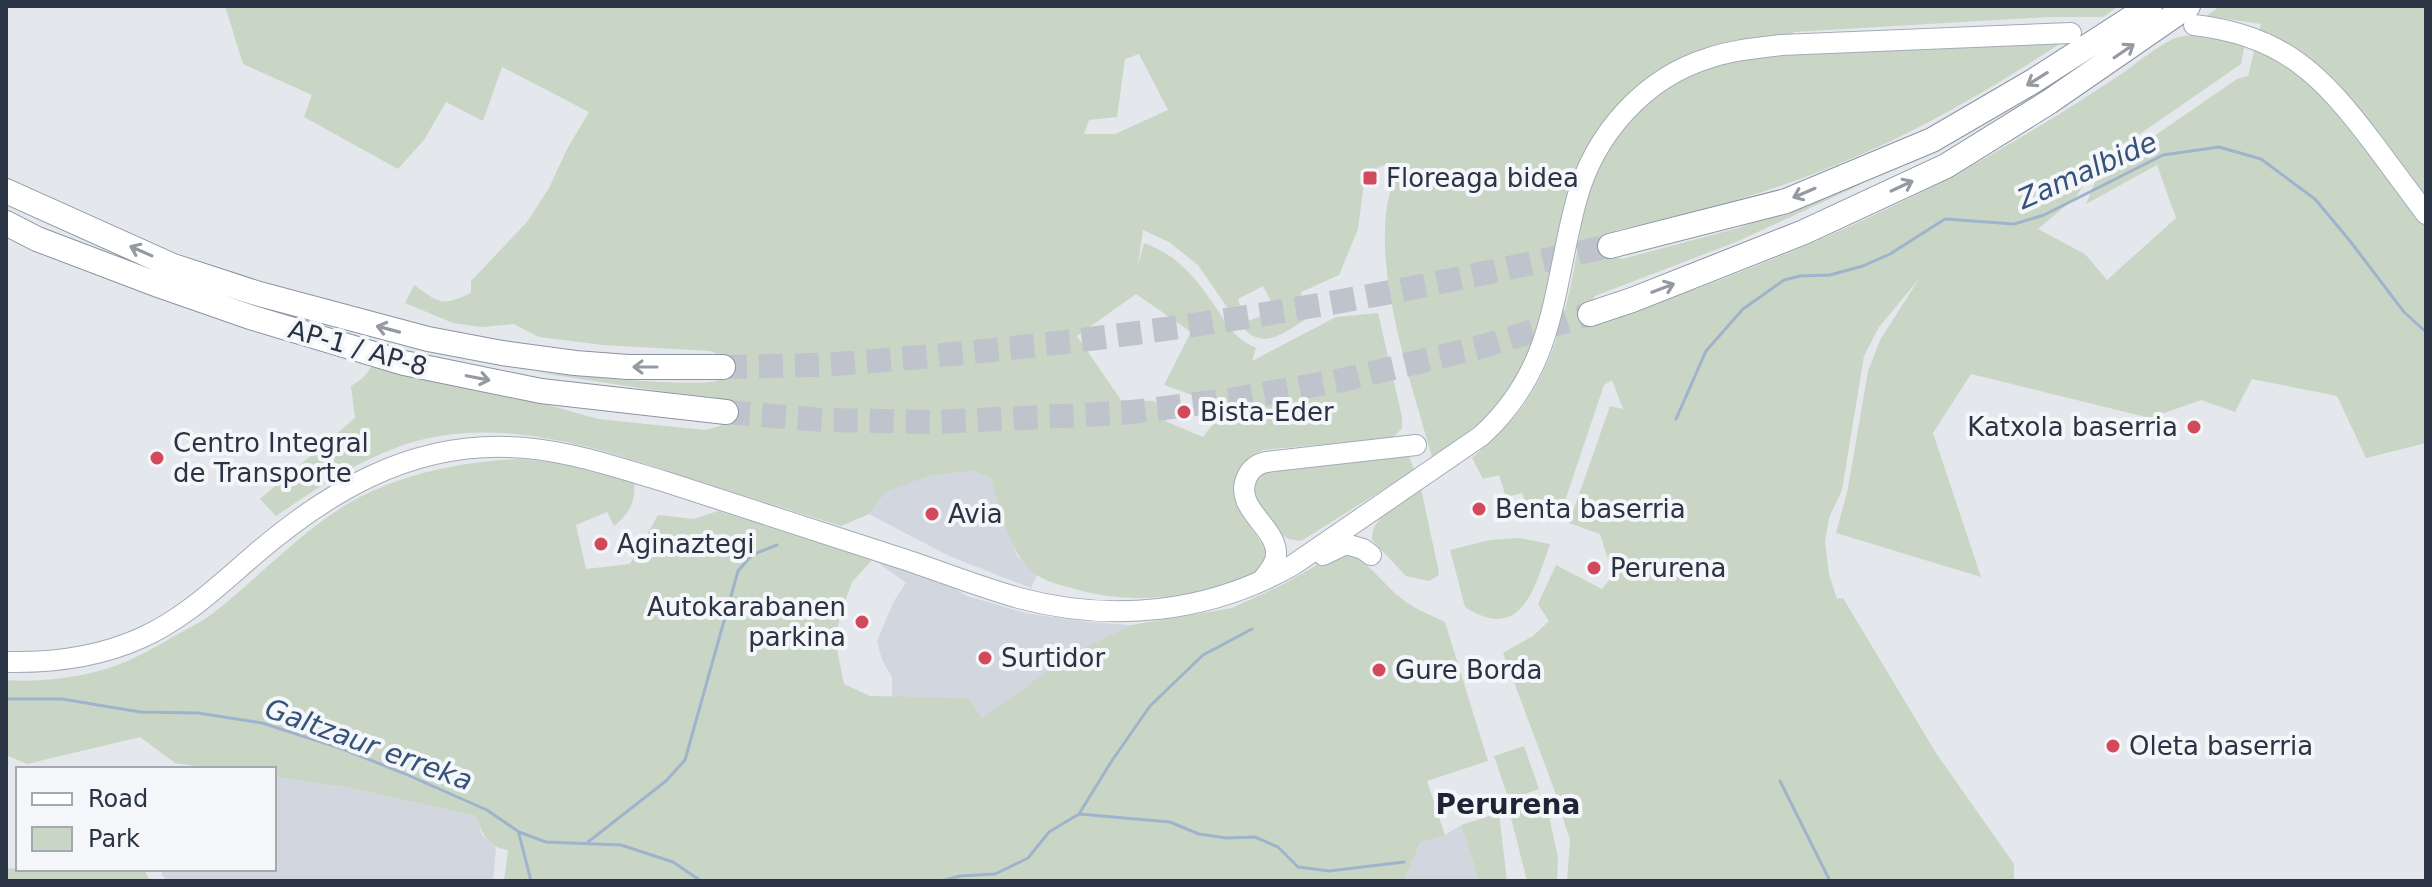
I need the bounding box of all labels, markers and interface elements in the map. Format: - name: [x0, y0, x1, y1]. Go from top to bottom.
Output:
- one-way arrow: [2112, 43, 2135, 59]
- one-way arrow: [2026, 71, 2049, 87]
- water label: Zamalbide: [2011, 125, 2162, 216]
- place label: Floreaga bidea: [1386, 163, 1579, 193]
- marker: Floreaga bidea: [1361, 169, 1379, 187]
- one-way arrow: [1890, 178, 1914, 193]
- one-way arrow: [1792, 187, 1817, 201]
- one-way arrow: [129, 243, 153, 258]
- one-way arrow: [1650, 280, 1675, 294]
- street label: AP-1 / AP-8: [285, 314, 431, 382]
- one-way arrow: [376, 320, 402, 335]
- one-way arrow: [632, 359, 659, 375]
- one-way arrow: [465, 371, 490, 386]
- place label: Bista-Eder: [1200, 397, 1334, 427]
- marker: Bista-Eder: [1175, 403, 1193, 421]
- place label: Katxola baserria: [1967, 412, 2178, 442]
- marker: Katxola baserria: [2185, 418, 2203, 436]
- place label: Centro Integral de Transporte: [173, 428, 369, 488]
- marker: Centro Integral de Transporte: [148, 449, 166, 467]
- place label: Benta baserria: [1495, 494, 1686, 524]
- place label: Avia: [948, 499, 1003, 529]
- marker: Benta baserria: [1470, 500, 1488, 518]
- marker: Avia: [923, 505, 941, 523]
- place label: Aginaztegi: [617, 529, 755, 559]
- marker: Aginaztegi: [592, 535, 610, 553]
- place label: Perurena: [1610, 553, 1726, 583]
- marker: Perurena: [1585, 559, 1603, 577]
- place label: Autokarabanen parkina: [647, 592, 846, 652]
- marker: Autokarabanen parkina: [853, 613, 871, 631]
- place label: Surtidor: [1001, 643, 1106, 673]
- marker: Surtidor: [976, 649, 994, 667]
- place label: Gure Borda: [1395, 655, 1542, 685]
- marker: Gure Borda: [1370, 661, 1388, 679]
- water label: Galtzaur erreka: [261, 692, 477, 797]
- place label: Oleta baserria: [2129, 731, 2313, 761]
- marker: Oleta baserria: [2104, 737, 2122, 755]
- legend: [16, 767, 276, 871]
- text: Road: [88, 785, 148, 813]
- district label: Perurena: [1436, 788, 1580, 821]
- text: Park: [88, 825, 140, 853]

